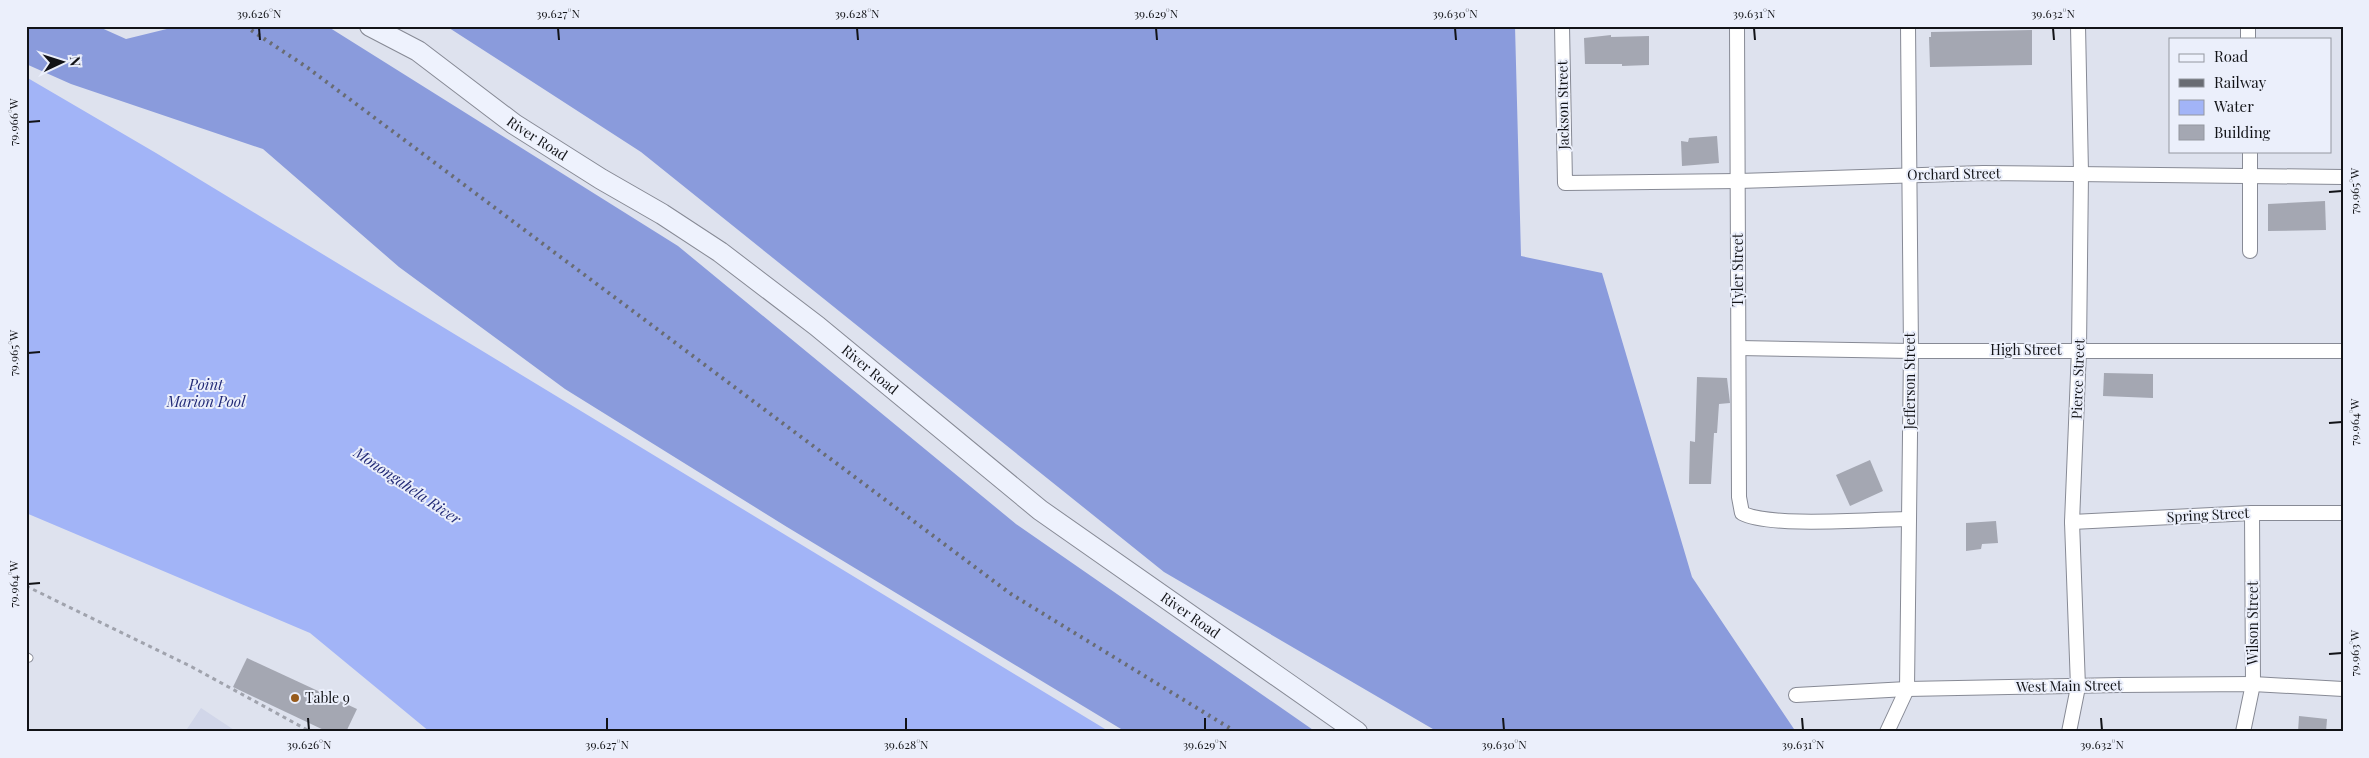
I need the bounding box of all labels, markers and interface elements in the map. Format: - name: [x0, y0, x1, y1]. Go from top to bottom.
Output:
- text: 39.626°N: [236, 5, 282, 21]
- text: 39.627°N: [536, 5, 580, 21]
- text: 39.628°N: [834, 5, 880, 21]
- text: 39.629°N: [1134, 5, 1179, 21]
- text: 39.630°N: [1432, 5, 1478, 21]
- text: 39.631°N: [1733, 5, 1776, 21]
- text: 39.632°N: [2031, 5, 2076, 21]
- north arrow: [38, 38, 88, 88]
- legend: [2169, 38, 2332, 152]
- text: Road: [2214, 46, 2248, 66]
- text: N: [66, 55, 85, 67]
- street label: Jackson Street: [1552, 59, 1573, 151]
- text: Railway: [2214, 72, 2267, 92]
- text: Water: [2213, 96, 2254, 116]
- text: 79.966°W: [5, 98, 21, 146]
- street label: River Road: [503, 112, 571, 164]
- text: Building: [2214, 122, 2271, 142]
- street label: Orchard Street: [1907, 163, 2002, 184]
- text: 79.965°W: [2346, 168, 2362, 214]
- street label: Tyler Street: [1728, 232, 1747, 307]
- text: 79.965°W: [5, 330, 21, 376]
- street label: Jefferson Street: [1900, 331, 1919, 430]
- street label: Pierce Street: [2067, 337, 2088, 419]
- street label: River Road: [838, 340, 903, 398]
- street label: High Street: [1990, 340, 2063, 359]
- water label: Point Marion Pool: [166, 374, 246, 411]
- text: 79.964°W: [2346, 398, 2362, 445]
- water label: Monongahela River: [349, 441, 465, 529]
- street label: Spring Street: [2166, 503, 2251, 526]
- text: 79.964°W: [5, 560, 21, 607]
- street label: Wilson Street: [2243, 580, 2262, 666]
- street label: River Road: [1157, 588, 1224, 642]
- text: 79.963°W: [2346, 630, 2362, 676]
- street label: West Main Street: [2015, 675, 2123, 696]
- place label: Table 9: [305, 688, 350, 707]
- marker: Table 9: [289, 692, 301, 704]
- text: 39.626°N: [286, 736, 332, 752]
- text: 39.627°N: [585, 736, 629, 752]
- text: 39.628°N: [883, 736, 929, 752]
- text: 39.629°N: [1183, 736, 1228, 752]
- text: 39.630°N: [1481, 736, 1527, 752]
- text: 39.631°N: [1782, 736, 1825, 752]
- text: 39.632°N: [2080, 736, 2125, 752]

